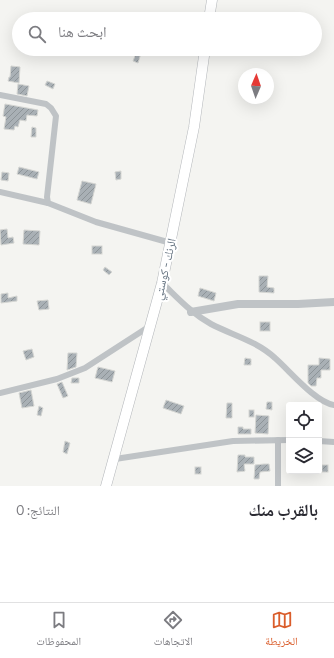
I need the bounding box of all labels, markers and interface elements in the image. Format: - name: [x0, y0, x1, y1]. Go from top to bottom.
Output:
- search box: [12, 12, 322, 56]
- text: ابحث هنا: [58, 22, 107, 40]
- icon: search: [26, 23, 48, 45]
- north arrow: [238, 68, 274, 104]
- street label: الرنك - كوستي: [150, 237, 182, 302]
- map controls: [286, 402, 322, 474]
- button: locate: [286, 402, 322, 438]
- button: layers: [286, 438, 322, 474]
- text: بالقرب منك: [248, 499, 318, 520]
- text: النتائج: 0: [16, 502, 60, 518]
- tab: المحفوظات: [36, 609, 81, 652]
- tab: الاتجاهات: [154, 609, 193, 652]
- tab: الخريطة: [265, 609, 298, 652]

